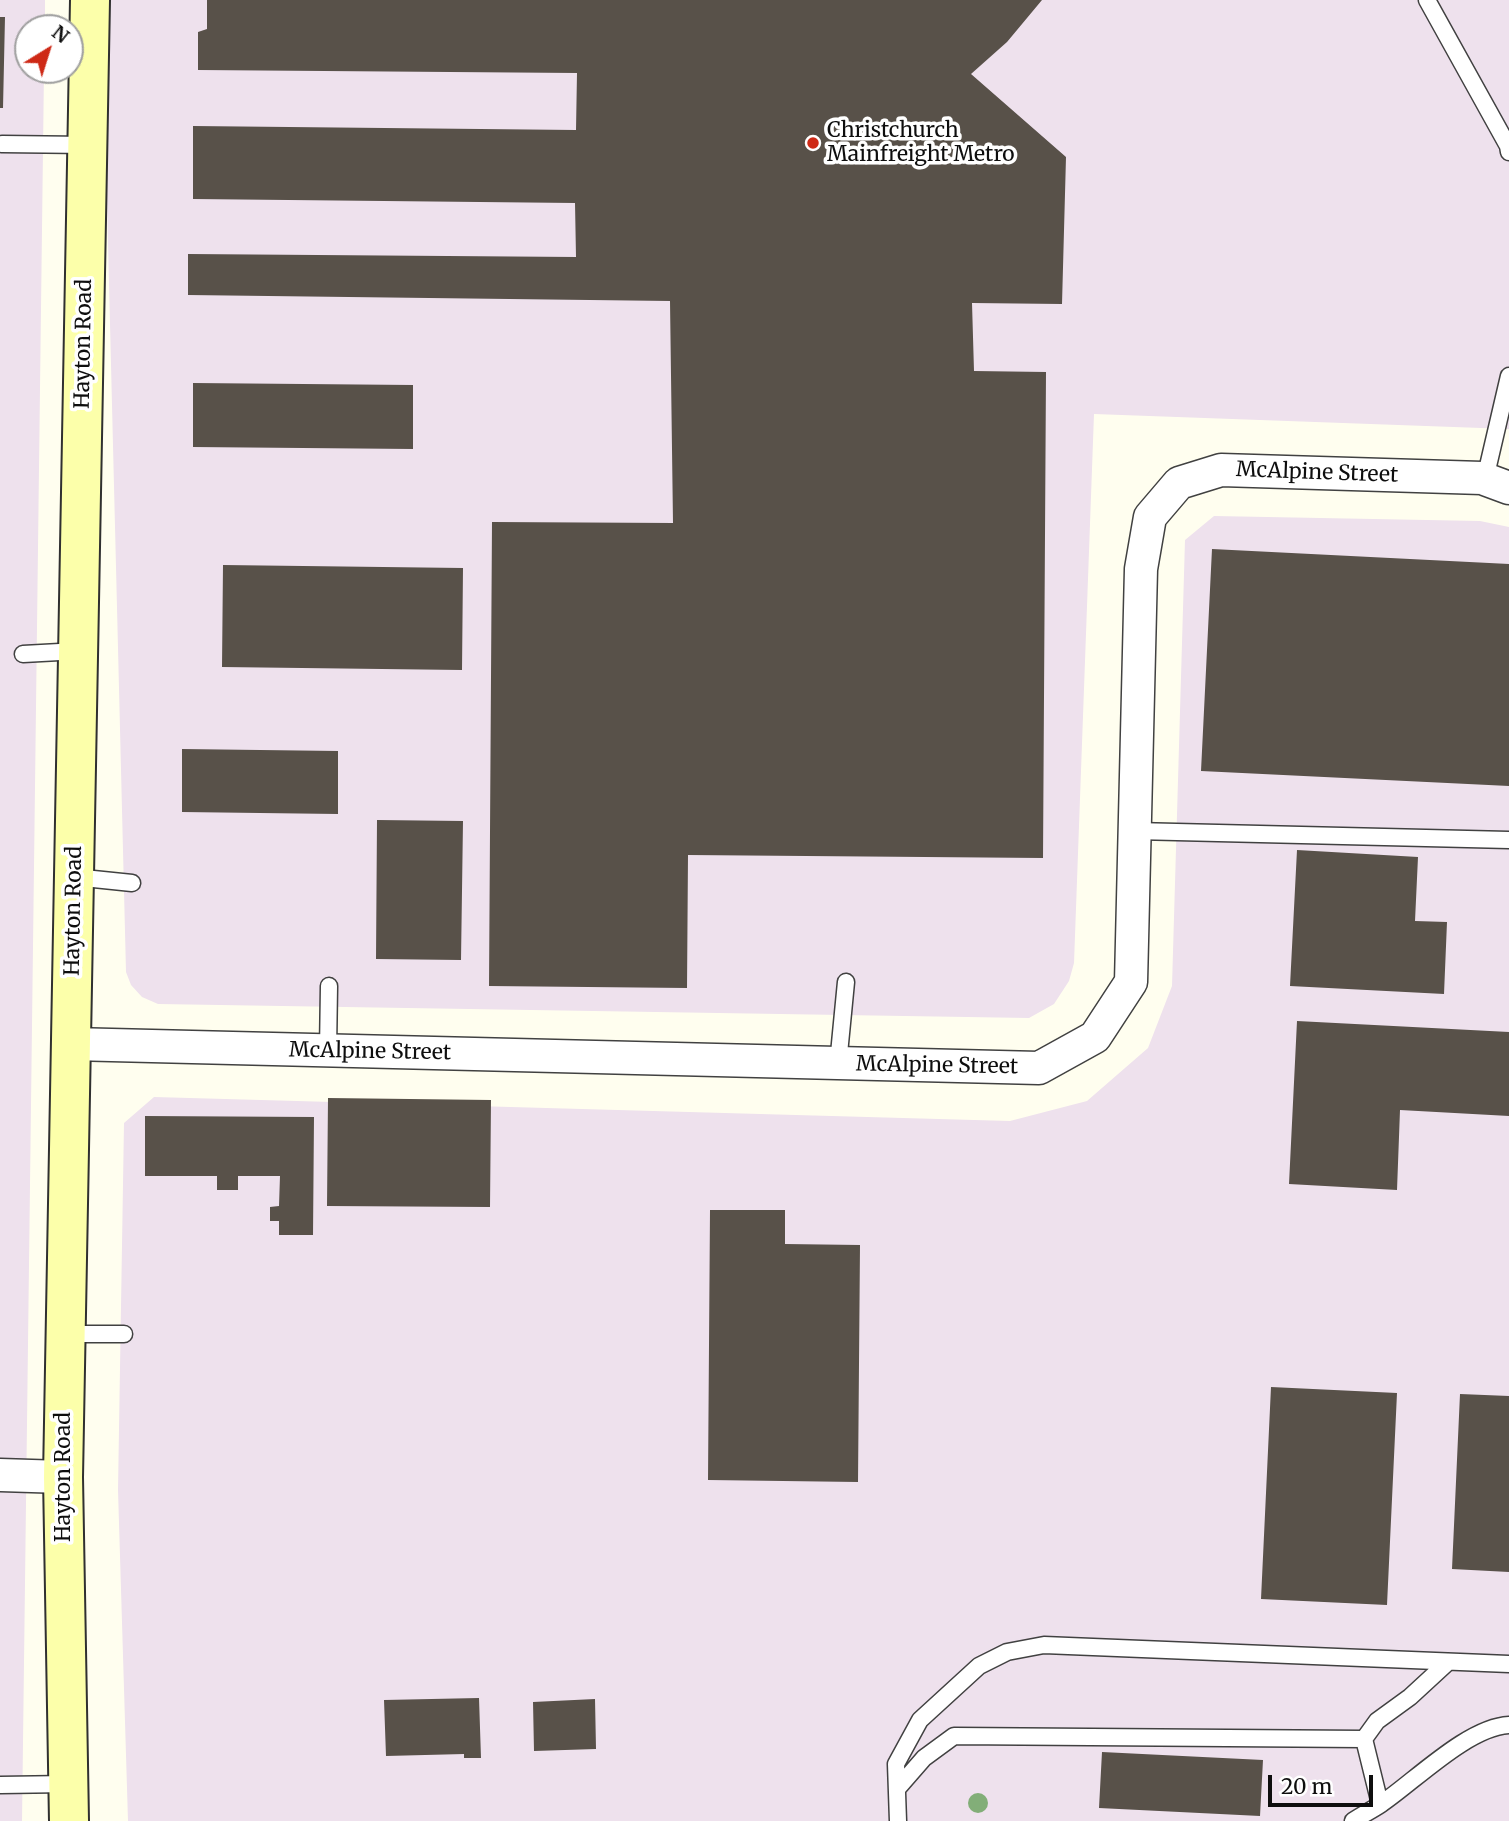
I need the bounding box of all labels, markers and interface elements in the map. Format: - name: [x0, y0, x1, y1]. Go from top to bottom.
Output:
- north arrow: [14, 14, 84, 84]
- text: N: [47, 20, 74, 48]
- place label: Christchurch Mainfreight Metro: [827, 118, 1014, 168]
- marker: Christchurch Mainfreight Metro: [805, 135, 821, 151]
- street label: Hayton Road: [70, 279, 98, 409]
- street label: McAlpine Street: [1236, 458, 1398, 488]
- street label: Hayton Road: [60, 846, 88, 976]
- street label: McAlpine Street: [289, 1038, 451, 1066]
- street label: McAlpine Street: [856, 1052, 1018, 1080]
- street label: Hayton Road: [51, 1412, 77, 1542]
- scale bar: [1271, 1762, 1376, 1806]
- text: 20 m: [1281, 1773, 1332, 1800]

